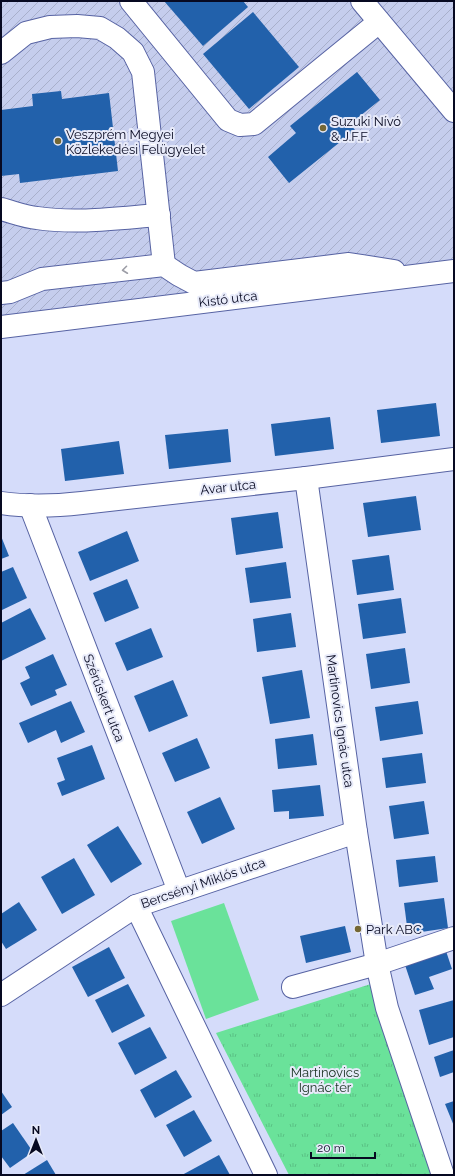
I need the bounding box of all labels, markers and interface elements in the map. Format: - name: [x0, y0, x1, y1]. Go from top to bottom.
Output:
- place label: Suzuki Nívó & J.F.F.: [331, 114, 401, 144]
- marker: Suzuki Nívó & J.F.F.: [318, 123, 328, 133]
- place label: Veszprém Megyei Közlekedési Felügyelet: [66, 127, 206, 157]
- marker: Veszprém Megyei Közlekedési Felügyelet: [53, 136, 63, 146]
- one-way arrow: [122, 265, 128, 274]
- street label: Kistó utca: [198, 288, 258, 310]
- street label: Avar utca: [199, 477, 257, 497]
- street label: Szérűskert utca: [80, 652, 128, 744]
- street label: Martinovics Ignác utca: [323, 653, 357, 789]
- street label: Bercsényi Miklós utca: [139, 855, 267, 911]
- place label: Park ABC: [366, 922, 422, 937]
- marker: Park ABC: [353, 924, 363, 934]
- park label: Martinovics Ignác tér: [291, 1065, 359, 1095]
- north arrow: [16, 1120, 56, 1160]
- text: N: [32, 1124, 40, 1137]
- scale bar: [311, 1134, 375, 1160]
- text: 20 m: [317, 1141, 345, 1155]

